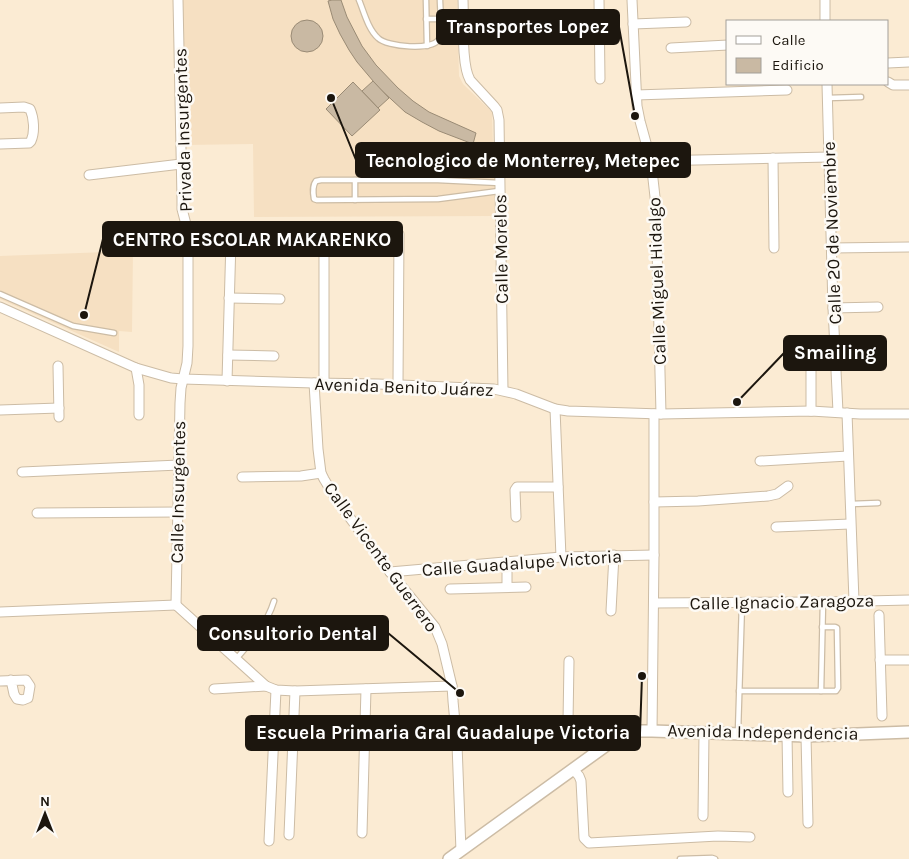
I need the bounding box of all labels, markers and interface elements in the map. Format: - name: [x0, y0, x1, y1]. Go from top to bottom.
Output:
- callout: Transportes Lopez: [437, 10, 619, 44]
- text: Transportes Lopez: [447, 16, 609, 38]
- legend: [726, 20, 889, 85]
- text: Calle: [772, 31, 806, 49]
- street label: Privada Insurgentes: [169, 48, 197, 212]
- text: Edificio: [772, 56, 824, 74]
- street label: Calle 20 de Noviembre: [818, 141, 846, 325]
- callout: Tecnologico de Monterrey, Metepec: [356, 143, 690, 177]
- text: Tecnologico de Monterrey, Metepec: [366, 150, 680, 172]
- street label: Calle Morelos: [489, 194, 513, 304]
- street label: Calle Miguel Hidalgo: [643, 197, 671, 365]
- callout: CENTRO ESCOLAR MAKARENKO: [103, 222, 402, 256]
- text: CENTRO ESCOLAR MAKARENKO: [113, 229, 391, 251]
- callout: Smailing: [784, 336, 886, 370]
- text: Smailing: [794, 342, 876, 364]
- street label: Avenida Benito Juárez: [314, 373, 494, 401]
- street label: Calle Insurgentes: [166, 420, 190, 564]
- street label: Calle Vicente Guerrero: [319, 478, 443, 636]
- street label: Calle Guadalupe Victoria: [421, 545, 623, 581]
- street label: Calle Ignacio Zaragoza: [689, 589, 875, 615]
- callout: Consultorio Dental: [198, 616, 388, 650]
- text: Consultorio Dental: [208, 623, 378, 645]
- callout: Escuela Primaria Gral Guadalupe Victoria: [246, 716, 640, 750]
- street label: Avenida Independencia: [667, 719, 859, 745]
- text: Escuela Primaria Gral Guadalupe Victoria: [256, 722, 630, 744]
- north arrow: [20, 789, 70, 839]
- text: N: [40, 793, 50, 810]

